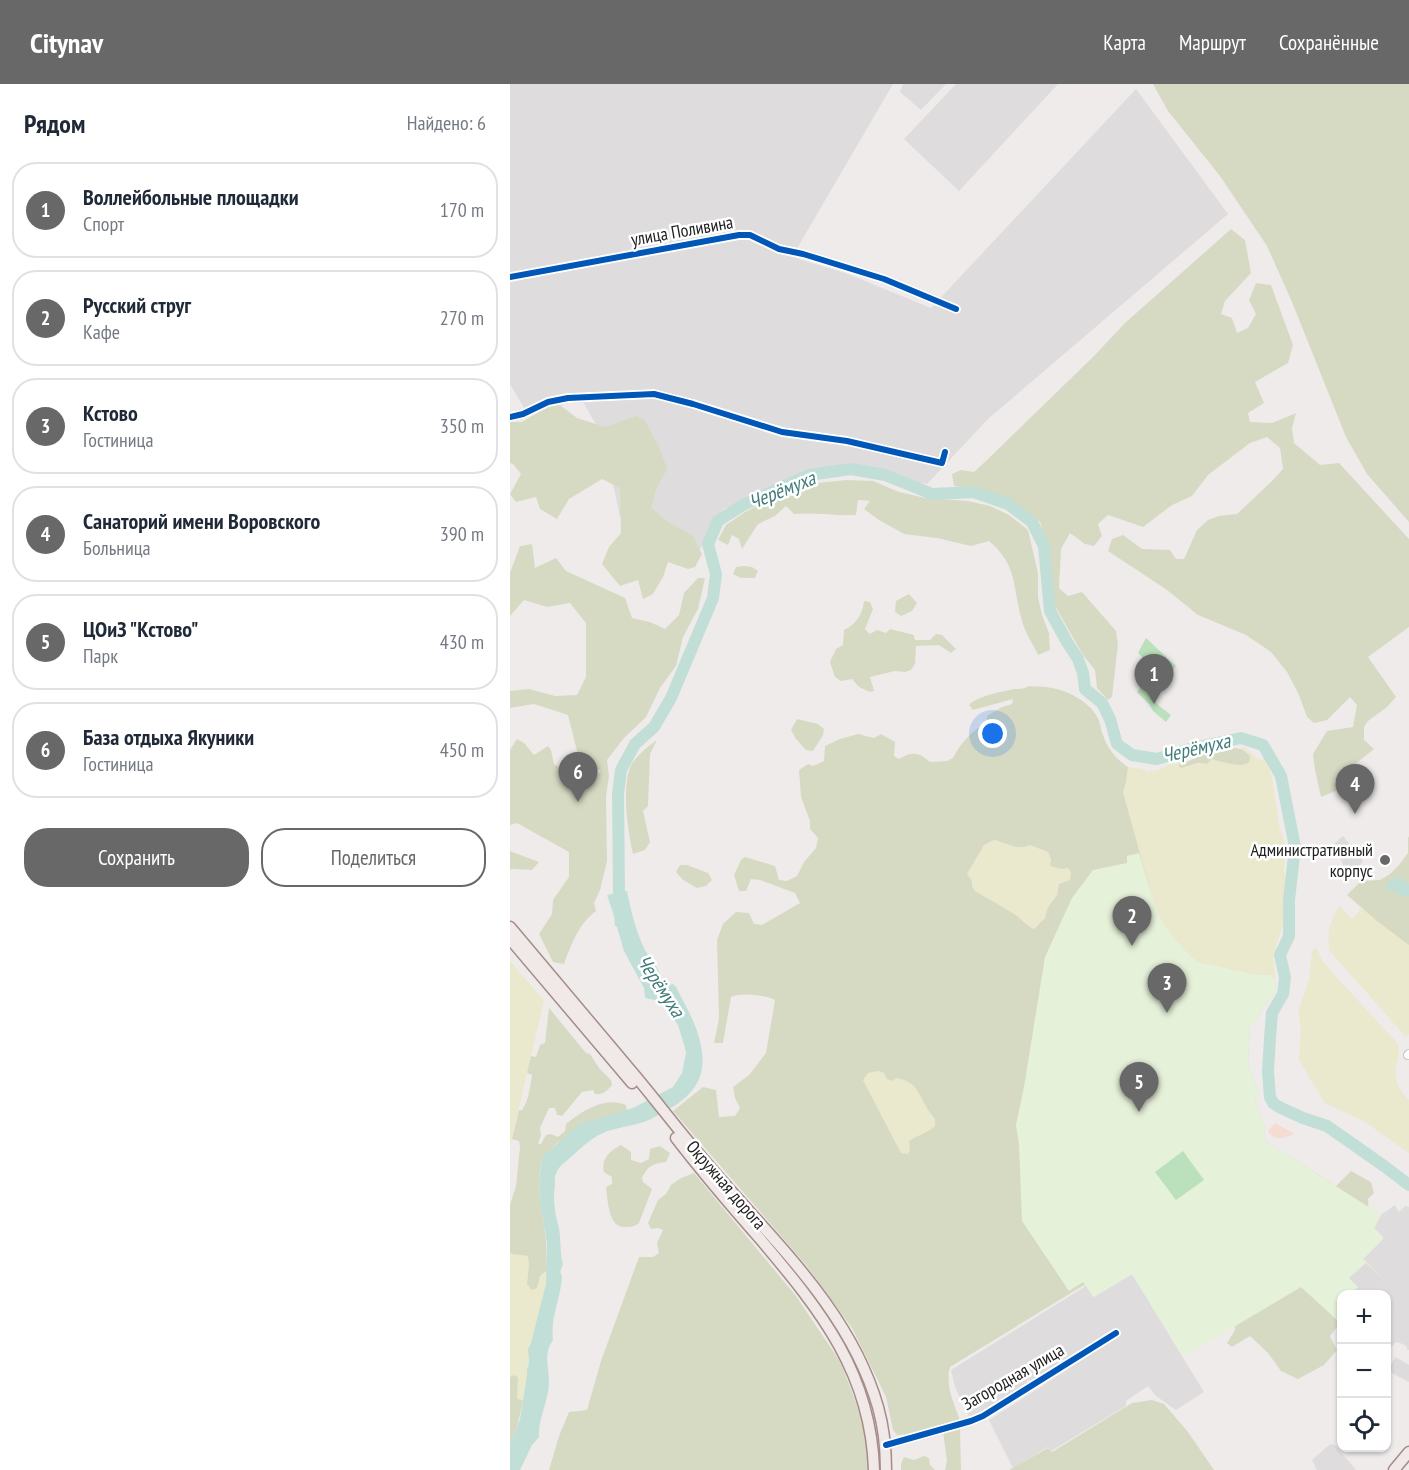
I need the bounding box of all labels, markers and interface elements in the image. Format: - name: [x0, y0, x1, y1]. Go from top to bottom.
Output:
- text: Citynav: [30, 24, 103, 61]
- text: Карта: [1103, 29, 1146, 56]
- text: Маршрут: [1179, 29, 1246, 56]
- text: Сохранённые: [1279, 29, 1379, 56]
- text: Рядом: [24, 107, 85, 140]
- text: Найдено: 6: [407, 110, 486, 136]
- text: Воллейбольные площадки: [83, 183, 299, 211]
- text: 1: [41, 197, 50, 223]
- text: 170 m: [440, 197, 484, 223]
- street label: улица Поливина: [629, 210, 735, 251]
- text: Спорт: [83, 211, 124, 237]
- text: Русский струг: [83, 291, 191, 319]
- text: 2: [41, 305, 50, 331]
- text: 270 m: [440, 305, 484, 331]
- text: Кафе: [83, 319, 120, 345]
- text: Кстово: [83, 399, 138, 427]
- text: 3: [41, 413, 50, 439]
- text: 350 m: [440, 413, 484, 439]
- text: Гостиница: [83, 427, 153, 453]
- water label: Черёмуха: [745, 465, 820, 515]
- text: Санаторий имени Воровского: [83, 507, 320, 535]
- text: 4: [41, 521, 50, 547]
- text: 390 m: [440, 521, 484, 547]
- text: Больница: [83, 535, 151, 561]
- text: ЦОиЗ "Кстово": [83, 615, 198, 643]
- text: 5: [41, 629, 50, 655]
- text: 430 m: [440, 629, 484, 655]
- text: Парк: [83, 643, 118, 669]
- pin: 1: [1134, 654, 1174, 704]
- your location: [978, 719, 1007, 748]
- text: База отдыха Якуники: [83, 723, 254, 751]
- water label: Черёмуха: [1159, 727, 1234, 768]
- text: 6: [41, 737, 50, 763]
- text: 450 m: [440, 737, 484, 763]
- text: Гостиница: [83, 751, 153, 777]
- pin: 6: [558, 752, 598, 802]
- pin: 4: [1336, 764, 1374, 814]
- button: Сохранить: [24, 828, 249, 887]
- button: Поделиться: [261, 828, 486, 887]
- place label: Административный корпус: [1250, 838, 1374, 882]
- marker: Административный корпус: [1378, 853, 1392, 867]
- pin: 2: [1112, 896, 1152, 946]
- water label: Черёмуха: [631, 950, 691, 1023]
- pin: 3: [1148, 964, 1186, 1013]
- pin: 5: [1120, 1062, 1158, 1112]
- street label: Окружная дорога: [681, 1135, 771, 1234]
- map controls: [1337, 1290, 1391, 1452]
- button: +: [1337, 1290, 1391, 1344]
- street label: Загородная улица: [958, 1338, 1068, 1415]
- button: −: [1337, 1344, 1391, 1398]
- button: locate: [1337, 1398, 1391, 1452]

